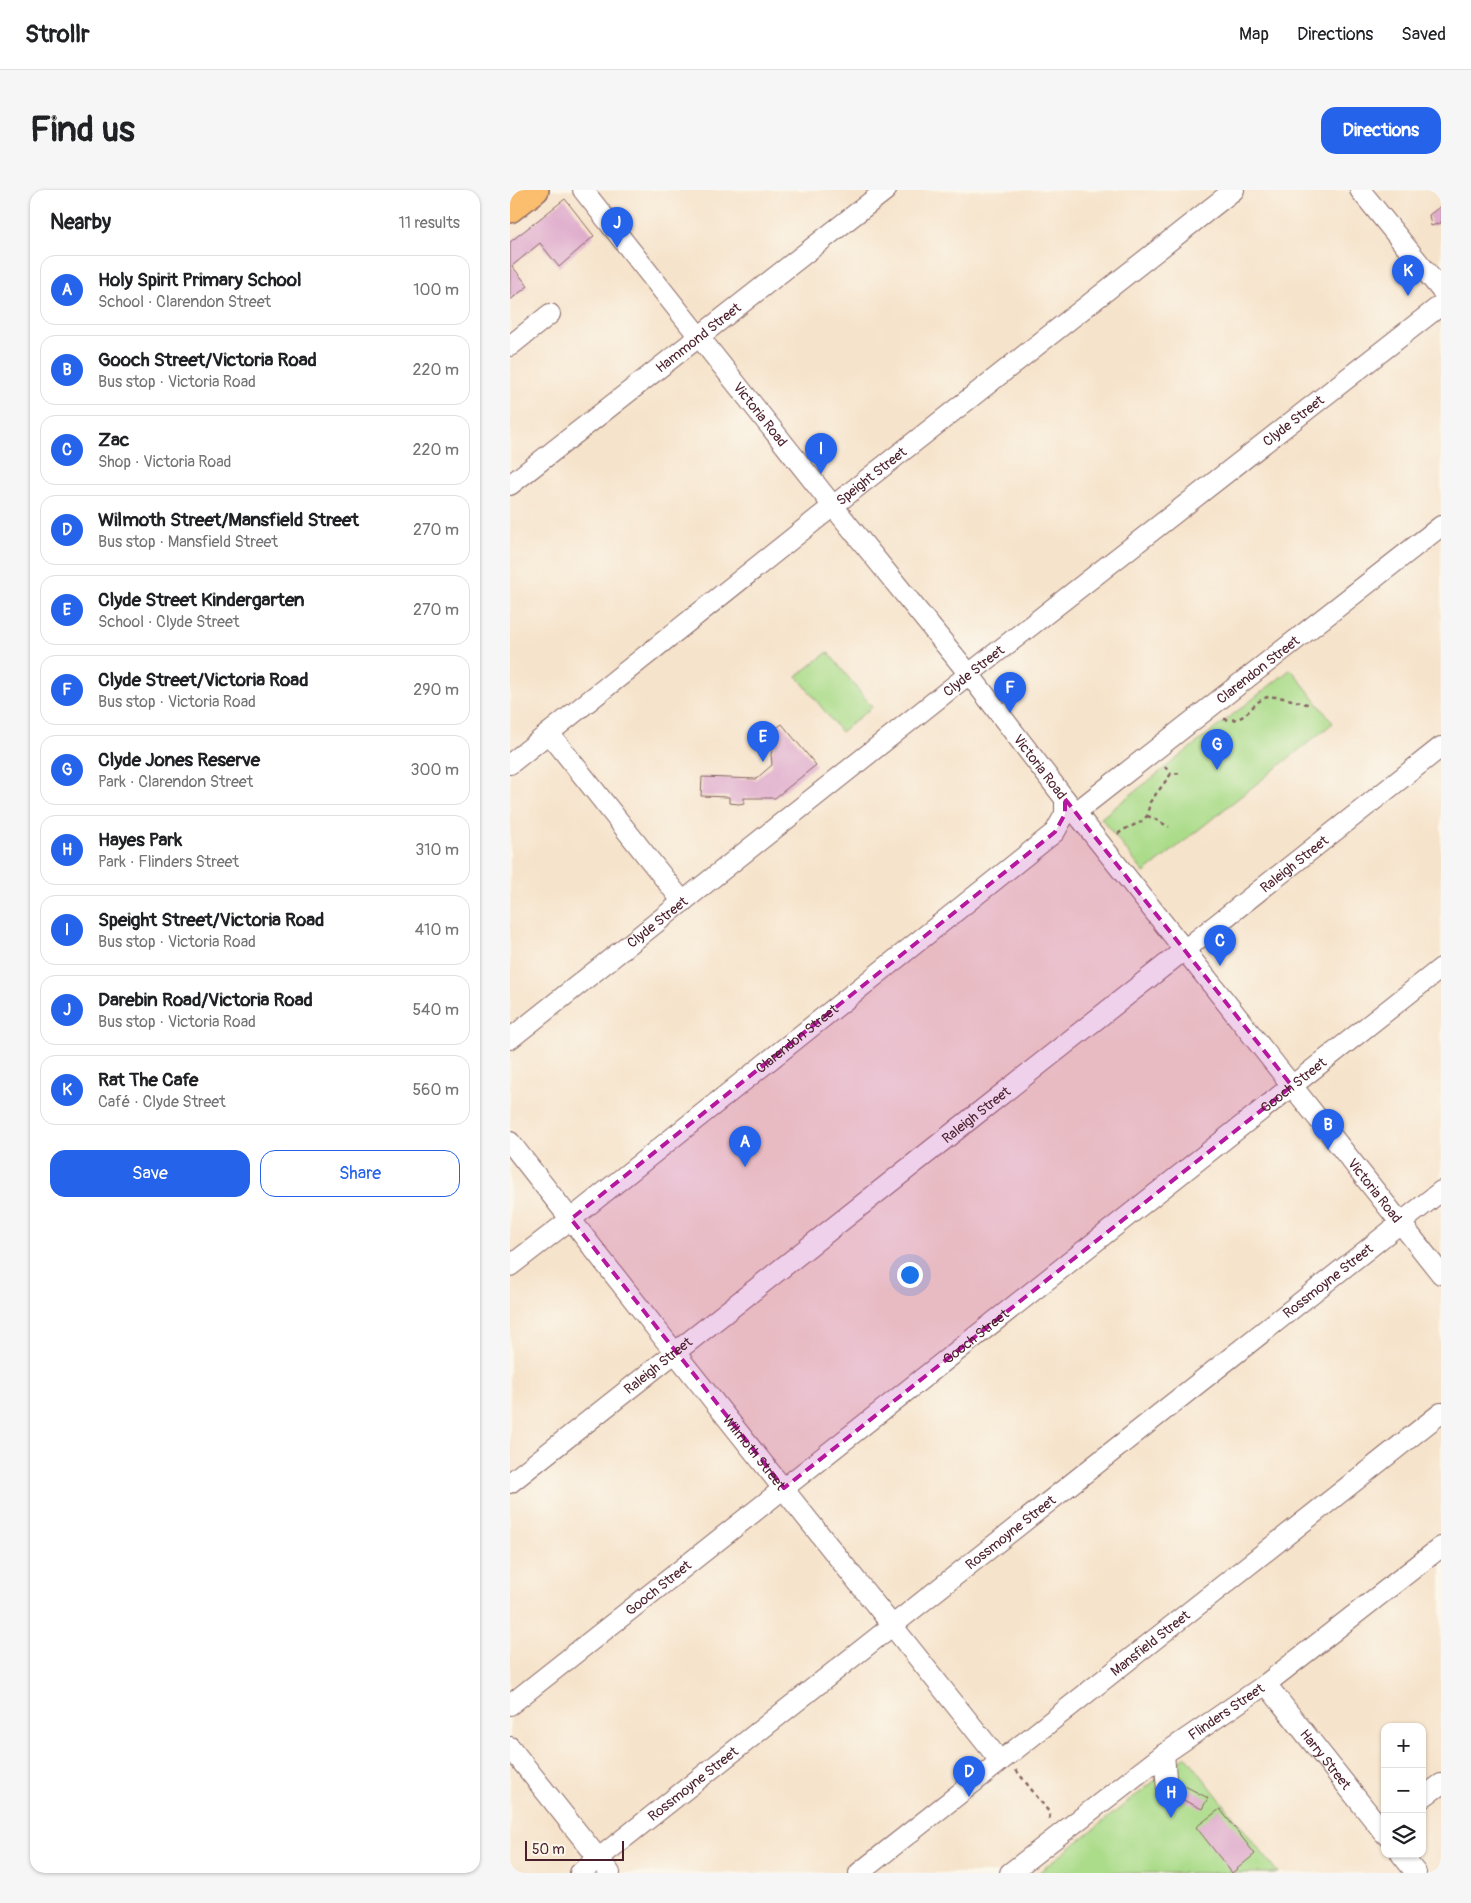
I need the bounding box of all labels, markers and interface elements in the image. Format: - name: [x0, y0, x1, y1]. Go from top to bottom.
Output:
- text: Strollr: [25, 20, 90, 49]
- text: Map: [1239, 23, 1269, 46]
- text: Directions: [1297, 23, 1373, 46]
- text: Saved: [1401, 23, 1446, 46]
- button: Directions: [1321, 107, 1441, 154]
- text: Find us: [30, 108, 135, 152]
- pin: J: [601, 207, 633, 248]
- text: Nearby: [50, 209, 111, 236]
- text: 11 results: [398, 213, 460, 233]
- pin: K: [1392, 255, 1424, 296]
- text: Holy Spirit Primary School: [98, 268, 301, 292]
- text: A: [62, 280, 72, 300]
- text: 100 m: [413, 280, 459, 300]
- text: School · Clarendon Street: [98, 292, 271, 312]
- street label: Hammond Street: [652, 299, 744, 376]
- text: Gooch Street/Victoria Road: [98, 348, 317, 372]
- text: B: [62, 360, 72, 380]
- text: 220 m: [413, 360, 459, 380]
- text: Bus stop · Victoria Road: [98, 372, 256, 392]
- street label: Victoria Road: [730, 379, 791, 450]
- street label: Clyde Street: [1259, 391, 1327, 450]
- text: Zac: [98, 428, 129, 452]
- pin: I: [805, 433, 837, 474]
- text: C: [62, 440, 72, 460]
- text: 220 m: [413, 440, 459, 460]
- street label: Speight Street: [833, 443, 910, 509]
- text: Shop · Victoria Road: [98, 452, 231, 472]
- text: Wilmoth Street/Mansfield Street: [98, 508, 359, 532]
- text: D: [62, 520, 72, 540]
- text: 270 m: [413, 520, 459, 540]
- text: Bus stop · Mansfield Street: [98, 532, 278, 552]
- text: Clyde Street Kindergarten: [98, 588, 305, 612]
- text: E: [63, 600, 71, 620]
- text: 270 m: [413, 600, 459, 620]
- text: School · Clyde Street: [98, 612, 239, 632]
- street label: Clarendon Street: [1213, 632, 1303, 707]
- street label: Clyde Street: [940, 641, 1008, 700]
- text: Clyde Street/Victoria Road: [98, 668, 308, 692]
- pin: F: [994, 672, 1026, 713]
- text: F: [62, 680, 72, 700]
- text: 290 m: [413, 680, 459, 700]
- text: Bus stop · Victoria Road: [98, 692, 256, 712]
- pin: E: [747, 721, 779, 762]
- pin: G: [1201, 729, 1233, 770]
- street label: Victoria Road: [1010, 731, 1071, 803]
- text: Clyde Jones Reserve: [98, 748, 260, 772]
- text: G: [62, 760, 72, 780]
- text: 300 m: [411, 760, 459, 780]
- text: Park · Clarendon Street: [98, 772, 253, 792]
- text: Hayes Park: [98, 828, 182, 852]
- street label: Raleigh Street: [1257, 832, 1332, 896]
- text: H: [62, 840, 72, 860]
- text: 310 m: [415, 840, 459, 860]
- text: Park · Flinders Street: [98, 852, 239, 872]
- street label: Clyde Street: [623, 892, 691, 951]
- text: Speight Street/Victoria Road: [98, 908, 324, 932]
- text: I: [65, 920, 69, 940]
- text: 410 m: [415, 920, 459, 940]
- pin: C: [1204, 925, 1236, 966]
- text: Bus stop · Victoria Road: [98, 932, 256, 952]
- text: Darebin Road/Victoria Road: [98, 988, 313, 1012]
- text: J: [63, 1000, 71, 1020]
- text: 540 m: [412, 1000, 459, 1020]
- street label: Clarendon Street: [752, 1000, 842, 1077]
- text: Bus stop · Victoria Road: [98, 1012, 256, 1032]
- street label: Gooch Street: [1257, 1054, 1330, 1116]
- text: Rat The Cafe: [98, 1068, 199, 1092]
- text: K: [62, 1080, 72, 1100]
- text: 560 m: [412, 1080, 459, 1100]
- street label: Raleigh Street: [938, 1082, 1014, 1147]
- text: Café · Clyde Street: [98, 1092, 226, 1112]
- pin: B: [1312, 1109, 1344, 1150]
- pin: A: [729, 1126, 761, 1167]
- button: Save: [50, 1150, 250, 1197]
- button: Share: [260, 1150, 460, 1197]
- street label: Victoria Road: [1344, 1155, 1406, 1226]
- street label: Rossmoyne Street: [1279, 1240, 1376, 1321]
- your location: [897, 1262, 923, 1288]
- street label: Gooch Street: [939, 1305, 1012, 1368]
- street label: Raleigh Street: [620, 1333, 696, 1398]
- street label: Wilmoth Street: [719, 1411, 790, 1494]
- street label: Rossmoyne Street: [962, 1491, 1059, 1573]
- street label: Gooch Street: [622, 1556, 695, 1619]
- street label: Mansfield Street: [1107, 1606, 1193, 1680]
- street label: Flinders Street: [1185, 1679, 1268, 1743]
- map controls: [1381, 1723, 1426, 1858]
- button: +: [1381, 1723, 1426, 1768]
- street label: Harry Street: [1296, 1726, 1355, 1793]
- street label: Rossmoyne Street: [644, 1743, 742, 1824]
- pin: D: [953, 1756, 985, 1797]
- button: −: [1381, 1768, 1426, 1813]
- pin: H: [1155, 1777, 1187, 1818]
- button: layers: [1381, 1813, 1426, 1858]
- scale bar: [525, 1838, 624, 1861]
- text: 50 m: [532, 1841, 565, 1858]

